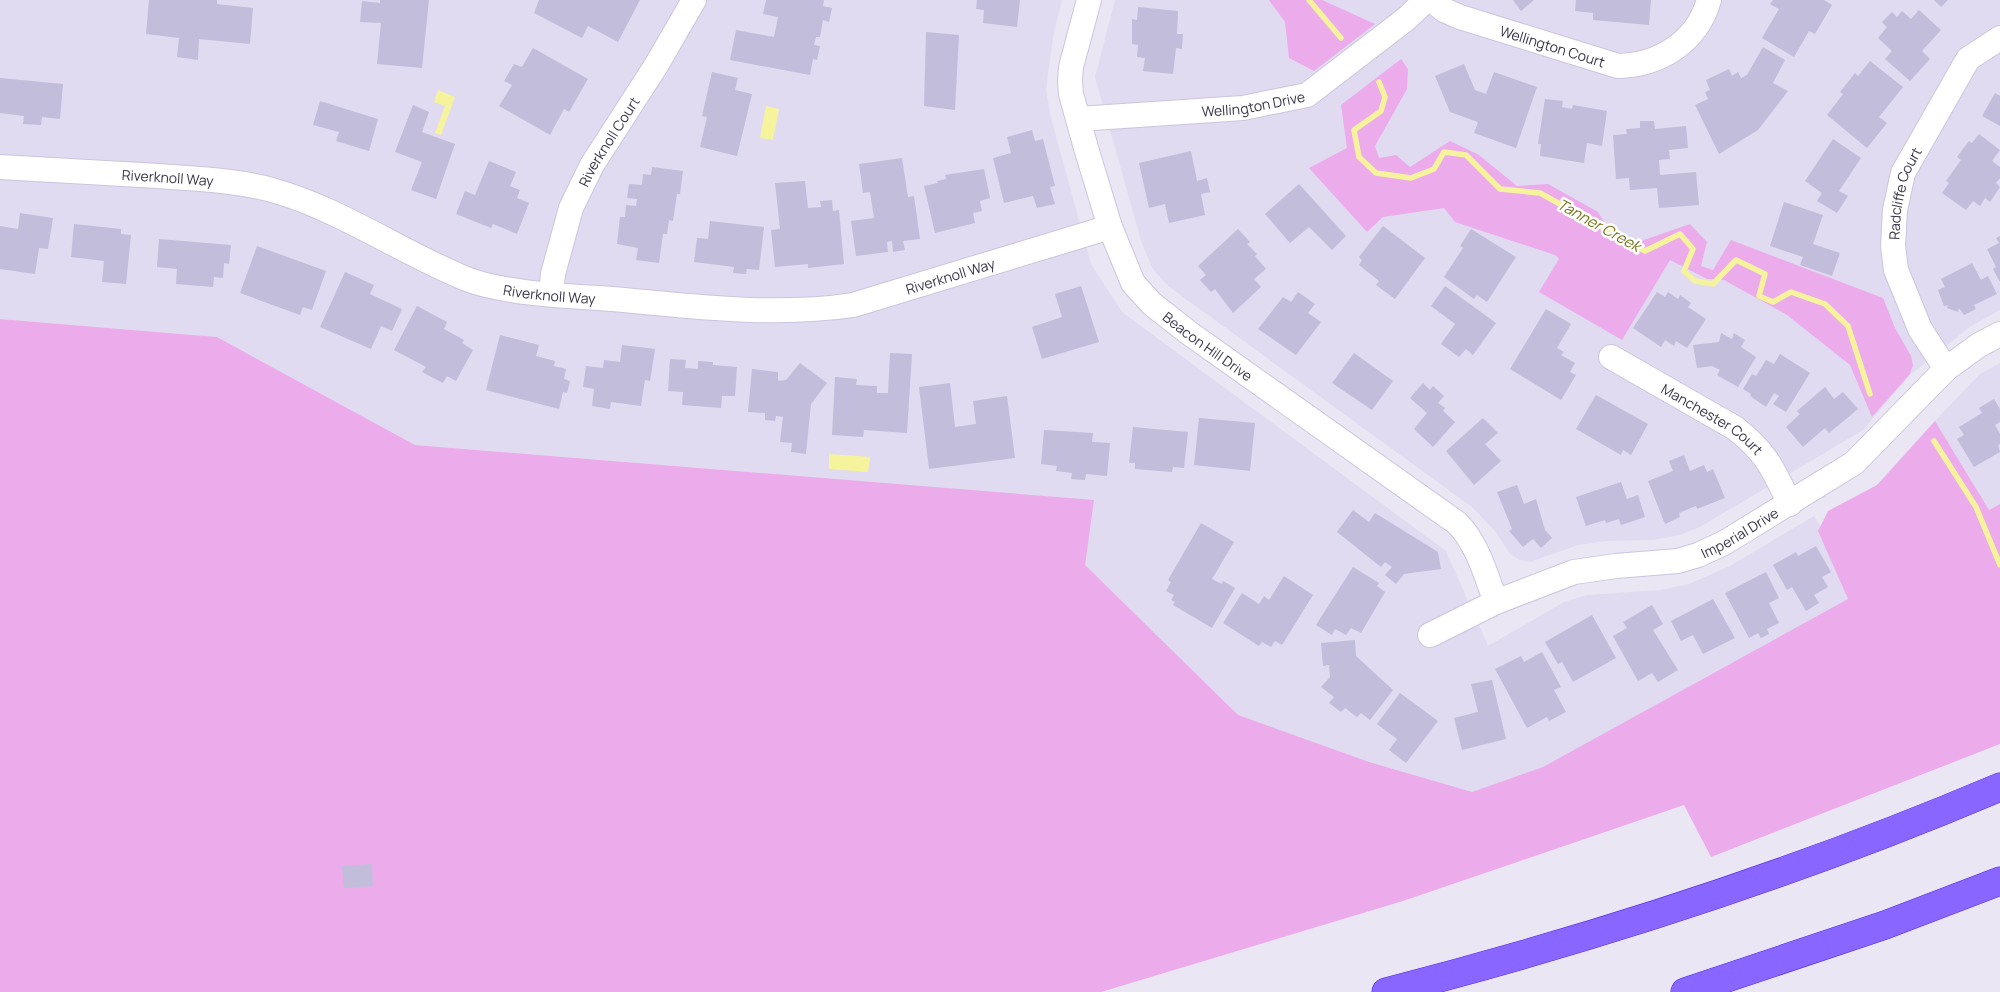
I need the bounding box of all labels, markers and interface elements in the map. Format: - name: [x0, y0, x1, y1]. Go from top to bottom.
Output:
- street label: Wellington Court: [1498, 20, 1608, 71]
- street label: Wellington Drive: [1201, 86, 1306, 120]
- street label: Riverknoll Court: [574, 92, 643, 189]
- street label: Radcliffe Court: [1884, 143, 1926, 240]
- street label: Riverknoll Way: [121, 164, 215, 190]
- water label: Tanner Creek: [1554, 193, 1647, 258]
- street label: Riverknoll Way: [903, 253, 998, 298]
- street label: Riverknoll Way: [502, 279, 597, 307]
- street label: Beacon Hill Drive: [1159, 307, 1257, 385]
- street label: Manchester Court: [1658, 379, 1768, 459]
- street label: Imperial Drive: [1697, 503, 1782, 562]

